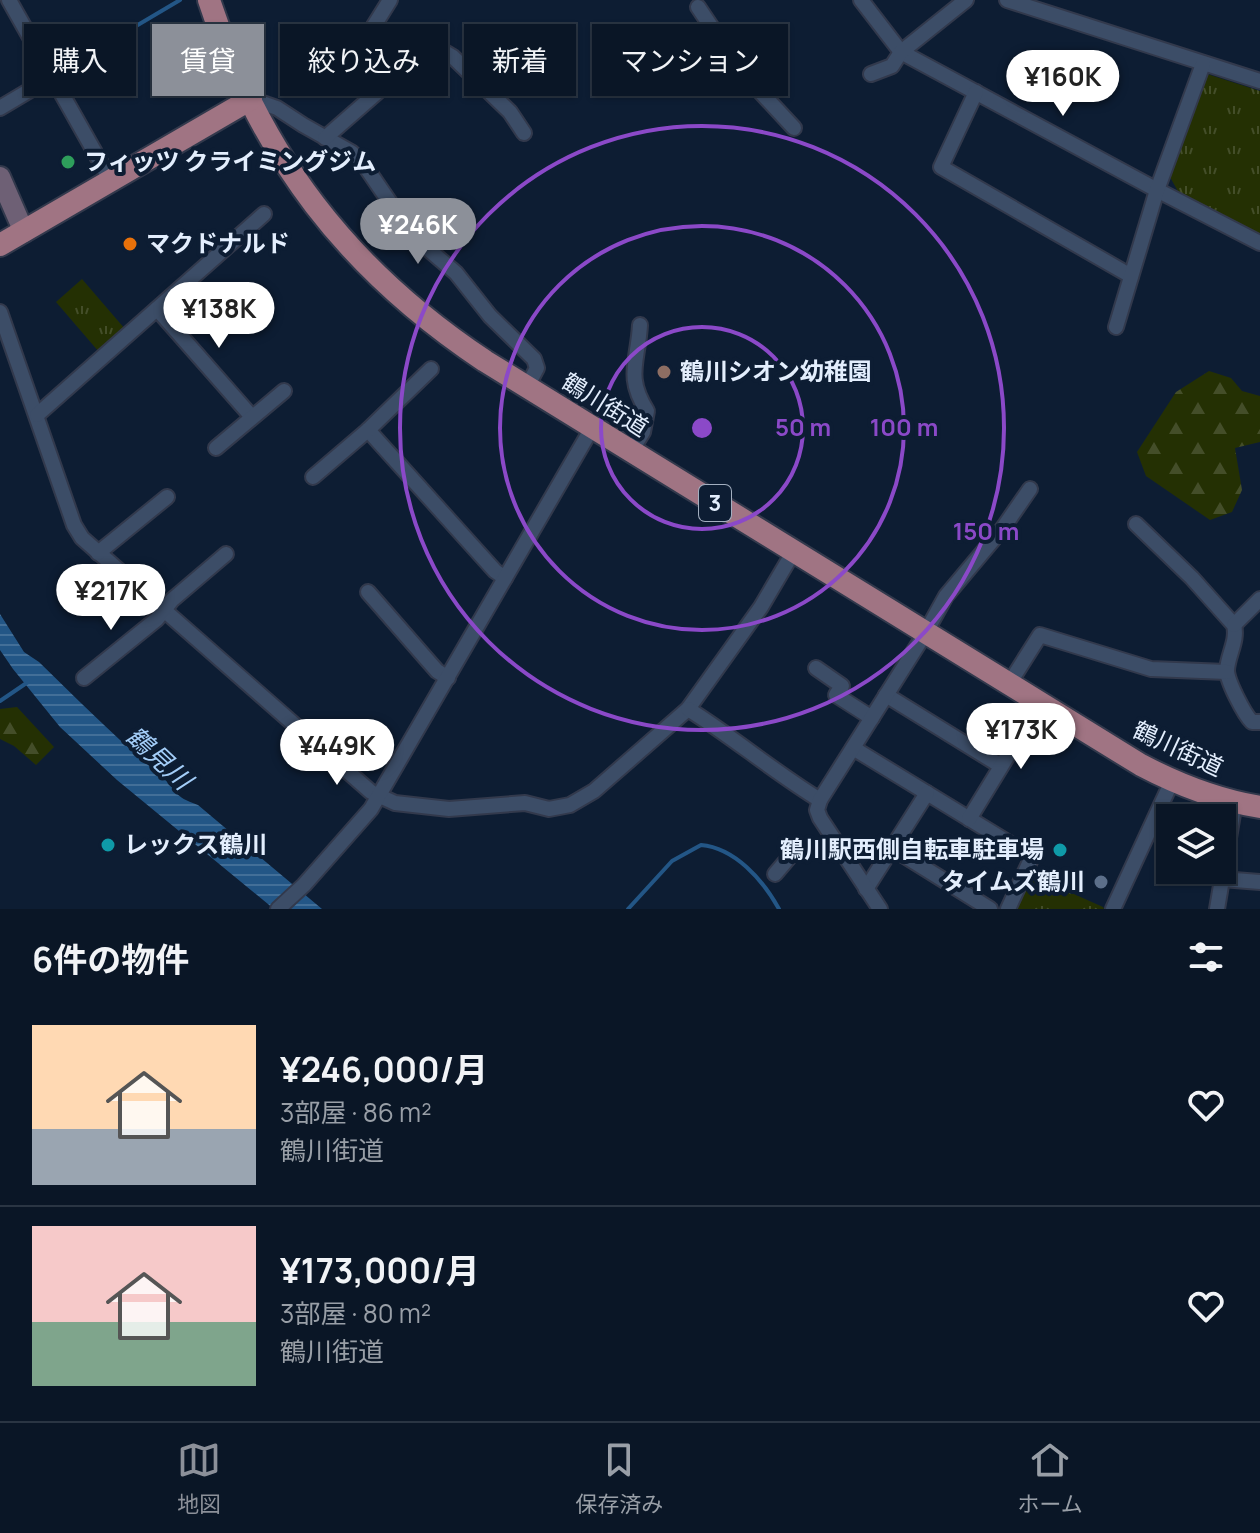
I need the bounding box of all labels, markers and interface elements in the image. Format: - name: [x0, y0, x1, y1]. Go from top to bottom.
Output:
- chip: 購入: [24, 24, 136, 96]
- chip: 賃貸: [152, 24, 264, 96]
- chip: 絞り込み: [280, 24, 448, 96]
- chip: 新着: [464, 24, 576, 96]
- chip: マンション: [592, 24, 788, 96]
- pin: ¥160K: [1007, 50, 1119, 118]
- text: ¥160K: [1024, 58, 1102, 94]
- place label: フィッツ クライミングジム: [84, 144, 376, 177]
- marker: フィッツ クライミングジム: [59, 153, 77, 171]
- pin: ¥246K: [362, 198, 474, 266]
- text: ¥246K: [378, 206, 458, 242]
- place label: マクドナルド: [146, 226, 290, 259]
- marker: マクドナルド: [121, 235, 139, 253]
- pin: ¥138K: [163, 282, 275, 350]
- text: ¥138K: [181, 290, 257, 326]
- place label: 鶴川シオン幼稚園: [680, 354, 872, 387]
- marker: 鶴川シオン幼稚園: [655, 363, 673, 381]
- street label: 鶴川街道: [556, 364, 655, 443]
- text: 50 m: [775, 410, 831, 443]
- text: 100 m: [870, 410, 938, 443]
- centre of rings: [688, 414, 716, 442]
- road number: 3: [699, 485, 731, 521]
- text: 150 m: [953, 514, 1019, 547]
- pin: ¥217K: [55, 564, 167, 632]
- text: ¥217K: [74, 572, 148, 608]
- pin: ¥173K: [965, 703, 1077, 771]
- text: ¥173K: [984, 711, 1058, 747]
- street label: 鶴川街道: [1128, 712, 1229, 783]
- water label: 鶴見川: [119, 718, 203, 799]
- pin: ¥449K: [281, 719, 393, 787]
- text: ¥449K: [298, 727, 376, 763]
- map controls: [1156, 804, 1236, 884]
- button: layers: [1156, 804, 1236, 884]
- place label: レックス鶴川: [124, 827, 267, 860]
- place label: 鶴川駅西側自転車駐車場: [780, 832, 1044, 865]
- marker: レックス鶴川: [99, 836, 117, 854]
- marker: 鶴川駅西側自転車駐車場: [1051, 841, 1069, 859]
- place label: タイムズ鶴川: [941, 864, 1085, 897]
- marker: タイムズ鶴川: [1092, 873, 1110, 891]
- icon: filters: [1184, 935, 1228, 979]
- text: 6件の物件: [32, 936, 189, 982]
- text: ¥246,000/月: [280, 1046, 488, 1092]
- icon: home: [96, 1057, 192, 1153]
- icon: heart: [1184, 1083, 1228, 1127]
- text: 3部屋 · 86 m²: [280, 1094, 432, 1130]
- text: 鶴川街道: [280, 1132, 384, 1168]
- text: ¥173,000/月: [280, 1247, 480, 1293]
- icon: home: [96, 1258, 192, 1354]
- icon: heart: [1184, 1284, 1228, 1328]
- text: 3部屋 · 80 m²: [280, 1295, 431, 1331]
- text: 鶴川街道: [280, 1333, 384, 1369]
- tab: 地図: [177, 1438, 221, 1519]
- tab: 保存済み: [575, 1438, 663, 1519]
- tab: ホーム: [1018, 1438, 1083, 1519]

